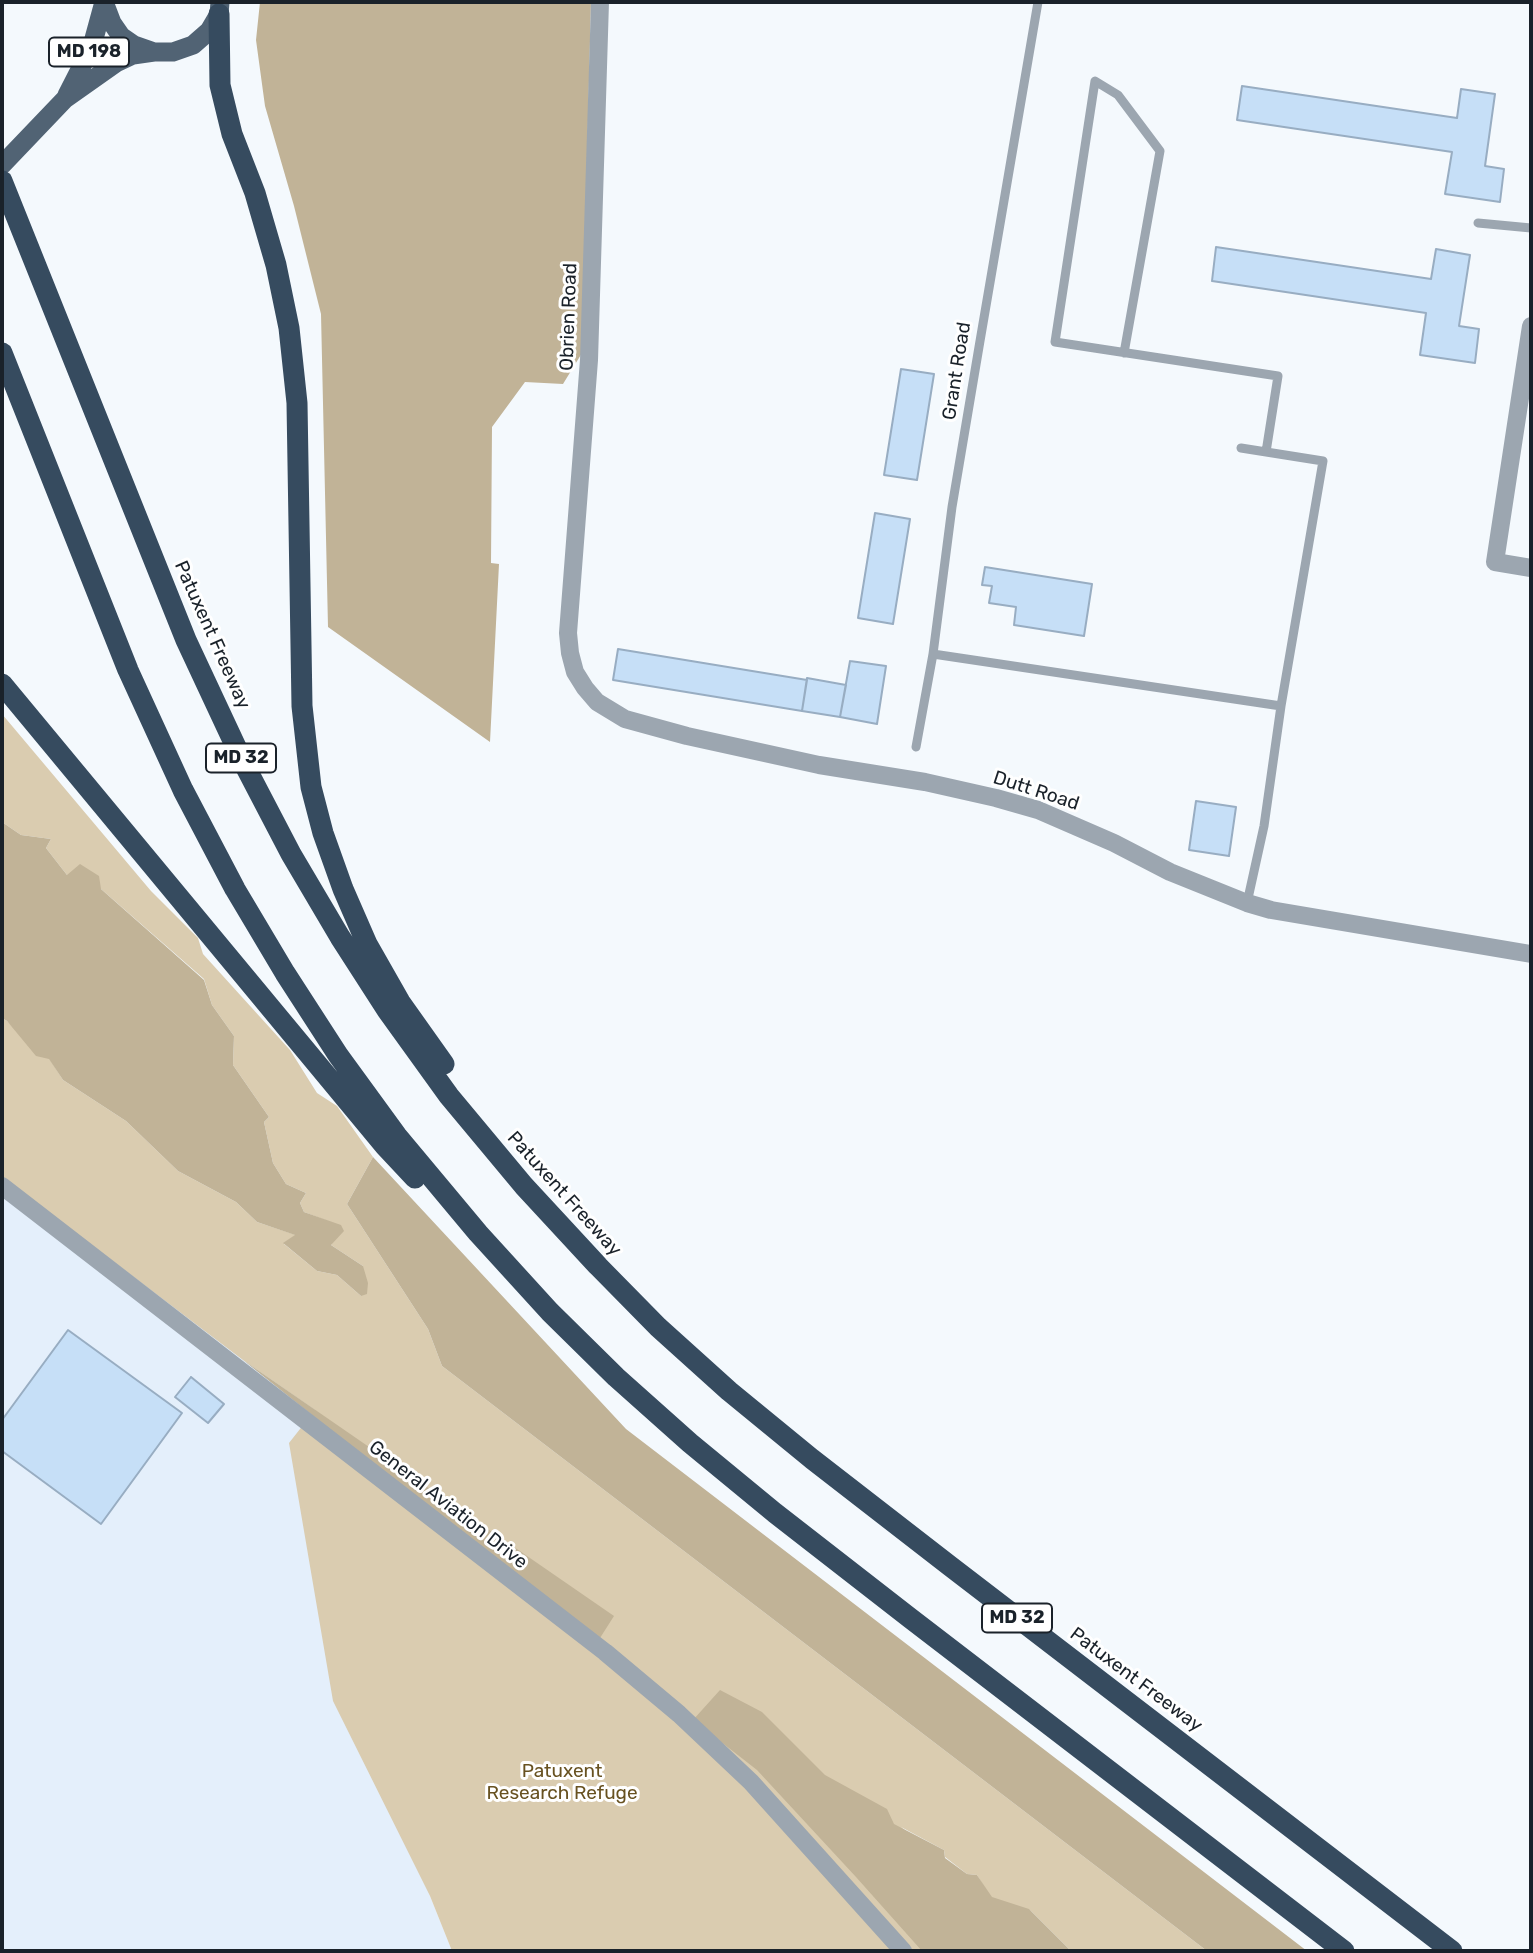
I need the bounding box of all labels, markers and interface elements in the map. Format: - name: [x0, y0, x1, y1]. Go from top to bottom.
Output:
- road number: MD 198: [49, 38, 129, 66]
- street label: Obrien Road: [556, 263, 582, 371]
- street label: Grant Road: [938, 320, 976, 422]
- street label: Patuxent Freeway: [169, 557, 255, 713]
- road number: MD 32: [206, 744, 276, 772]
- street label: Dutt Road: [990, 766, 1082, 816]
- street label: Patuxent Freeway: [502, 1127, 626, 1261]
- street label: General Aviation Drive: [364, 1436, 532, 1574]
- road number: MD 32: [982, 1604, 1052, 1632]
- street label: Patuxent Freeway: [1065, 1623, 1207, 1737]
- park label: Patuxent Research Refuge: [486, 1761, 638, 1805]

